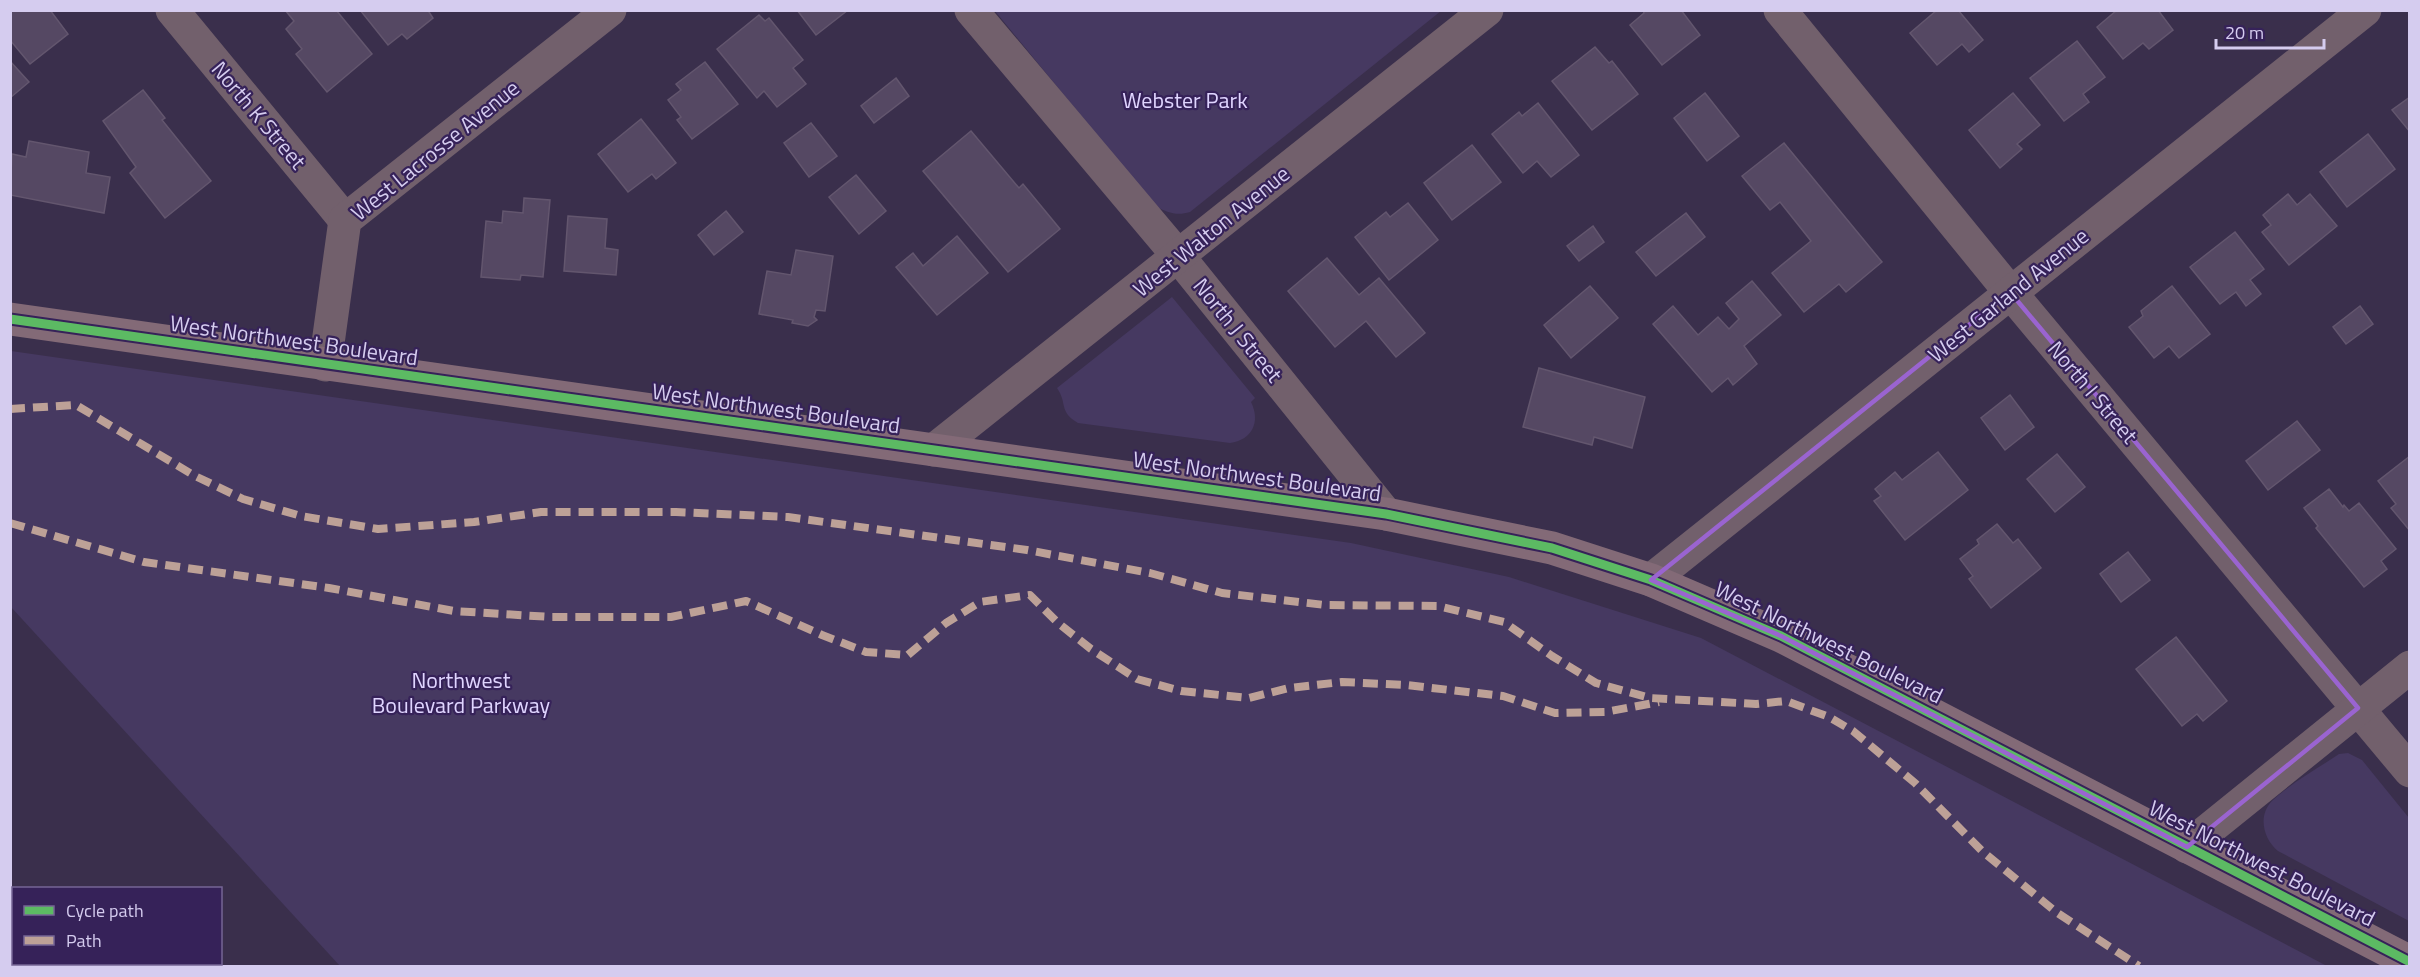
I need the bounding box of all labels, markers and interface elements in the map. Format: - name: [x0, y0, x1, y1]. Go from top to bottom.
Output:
- scale bar: [2216, 12, 2324, 50]
- text: 20 m: [2225, 19, 2264, 46]
- street label: North K Street: [203, 53, 315, 177]
- street label: West Lacrosse Avenue: [343, 71, 527, 229]
- park label: Webster Park: [1122, 83, 1248, 117]
- street label: West Walton Avenue: [1125, 157, 1297, 305]
- street label: West Garland Avenue: [1920, 219, 2096, 371]
- street label: North J Street: [1185, 270, 1291, 390]
- street label: West Northwest Boulevard: [168, 306, 420, 374]
- street label: North I Street: [2040, 333, 2146, 451]
- street label: West Northwest Boulevard: [650, 374, 902, 442]
- street label: West Northwest Boulevard: [1131, 442, 1383, 510]
- street label: West Northwest Boulevard: [1709, 572, 1949, 712]
- park label: Northwest Boulevard Parkway: [372, 663, 551, 722]
- street label: West Northwest Boulevard: [2143, 791, 2381, 935]
- legend: [12, 887, 222, 965]
- text: Cycle path: [66, 897, 144, 924]
- text: Path: [66, 927, 102, 954]

